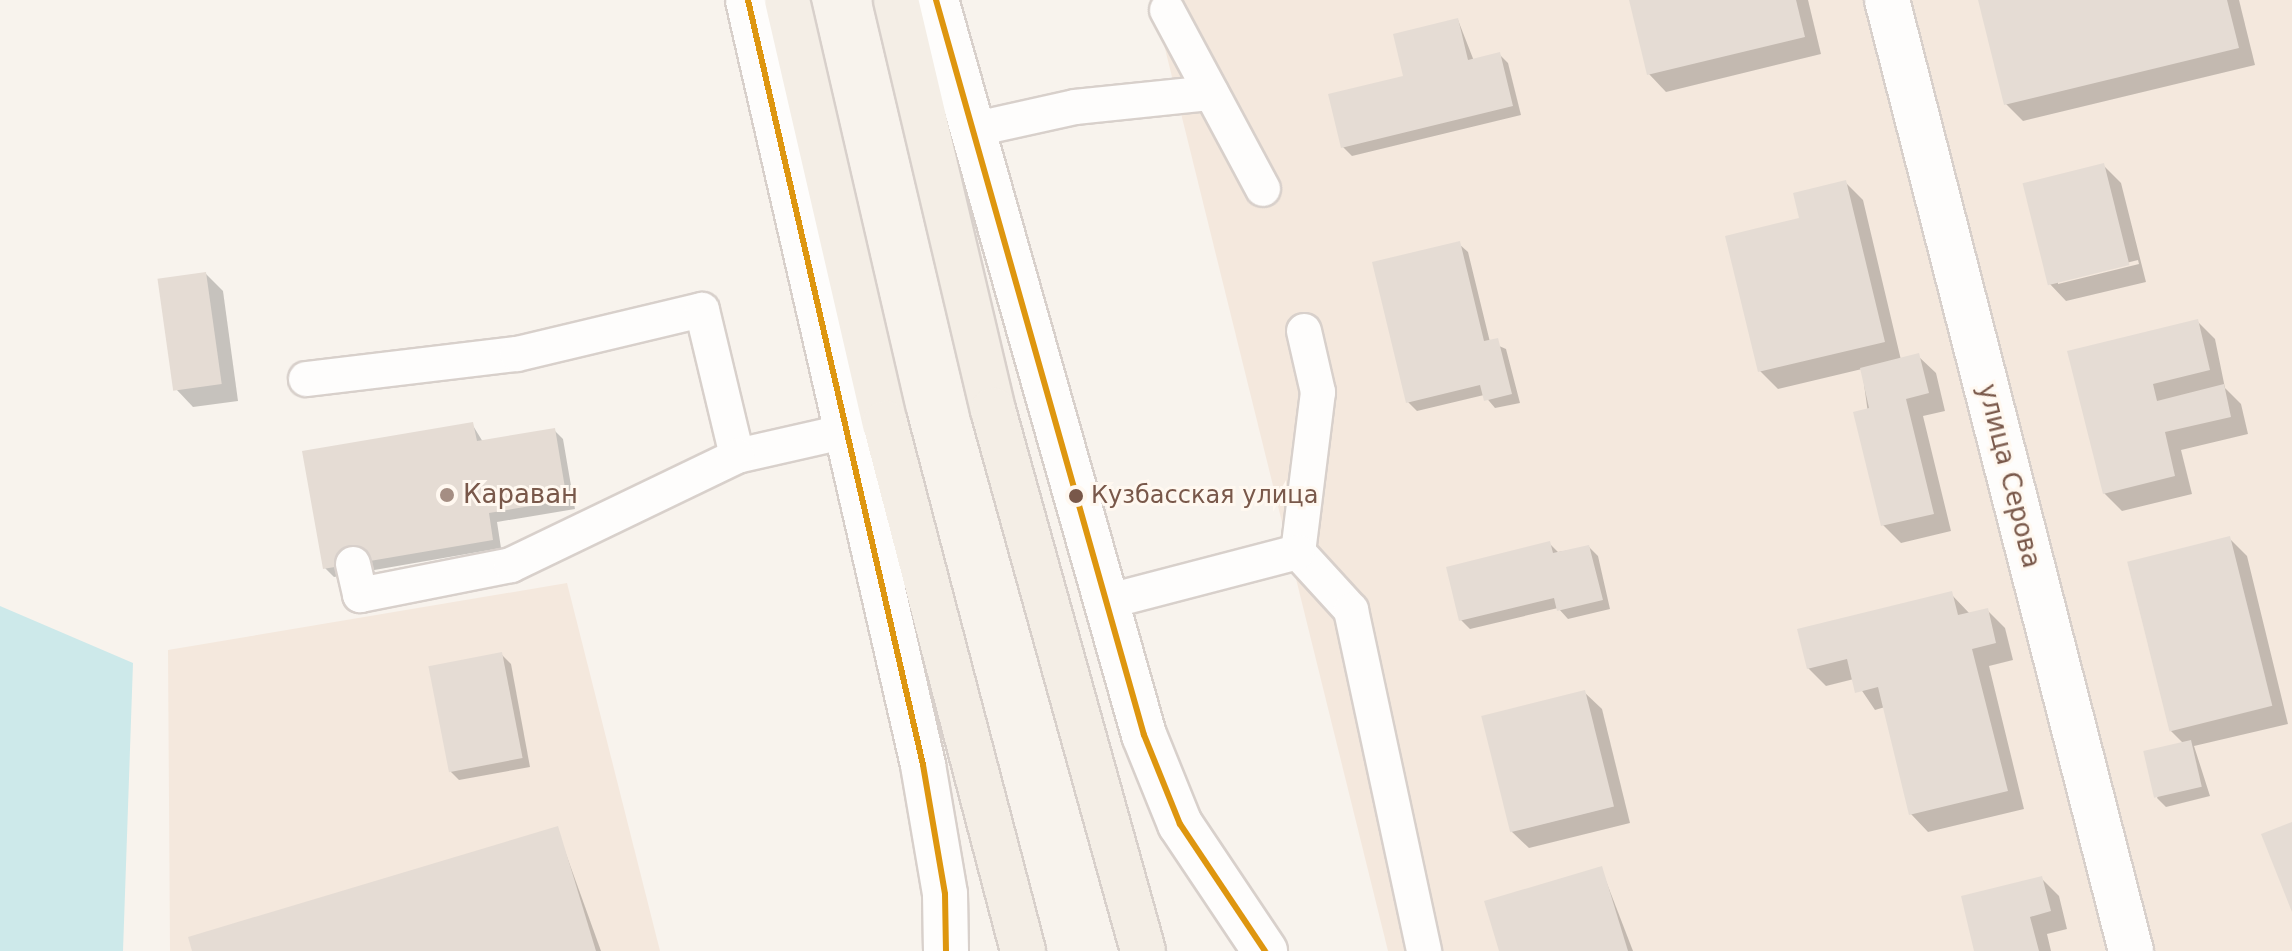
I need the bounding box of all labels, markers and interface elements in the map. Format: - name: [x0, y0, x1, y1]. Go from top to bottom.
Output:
- street label: улица Серова: [1971, 381, 2047, 571]
- place label: Караван: [463, 479, 578, 511]
- place label: Кузбасская улица: [1091, 482, 1318, 510]
- marker: Караван: [438, 486, 456, 504]
- marker: Кузбасская улица: [1068, 488, 1084, 504]

